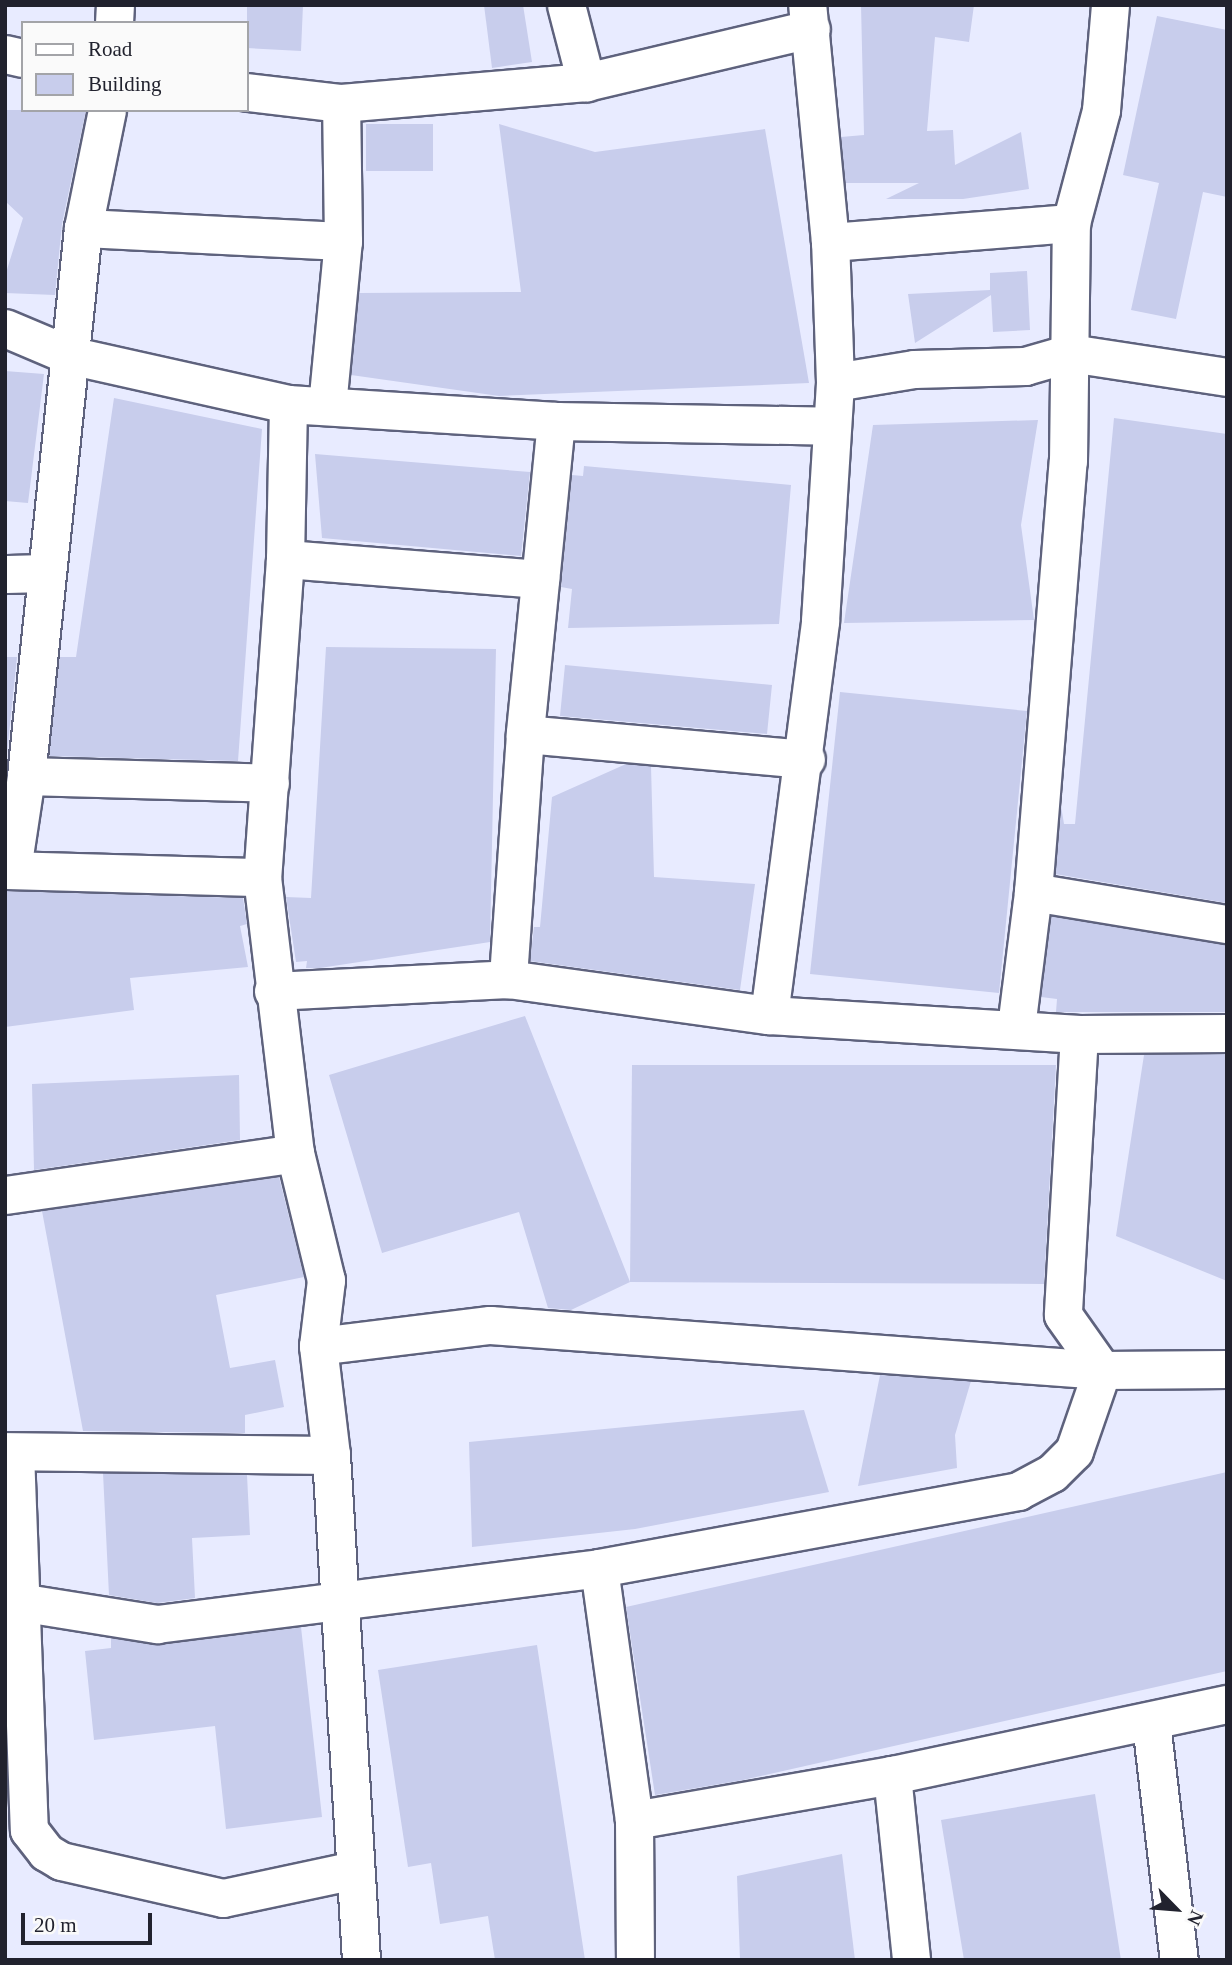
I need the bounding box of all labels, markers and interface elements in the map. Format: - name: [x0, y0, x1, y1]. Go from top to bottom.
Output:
- legend: [21, 21, 248, 112]
- text: Road: [88, 37, 132, 61]
- text: Building: [88, 72, 162, 96]
- north arrow: [1141, 1874, 1211, 1944]
- scale bar: [24, 1898, 156, 1942]
- text: N: [1183, 1907, 1208, 1929]
- text: 20 m: [34, 1913, 77, 1937]

